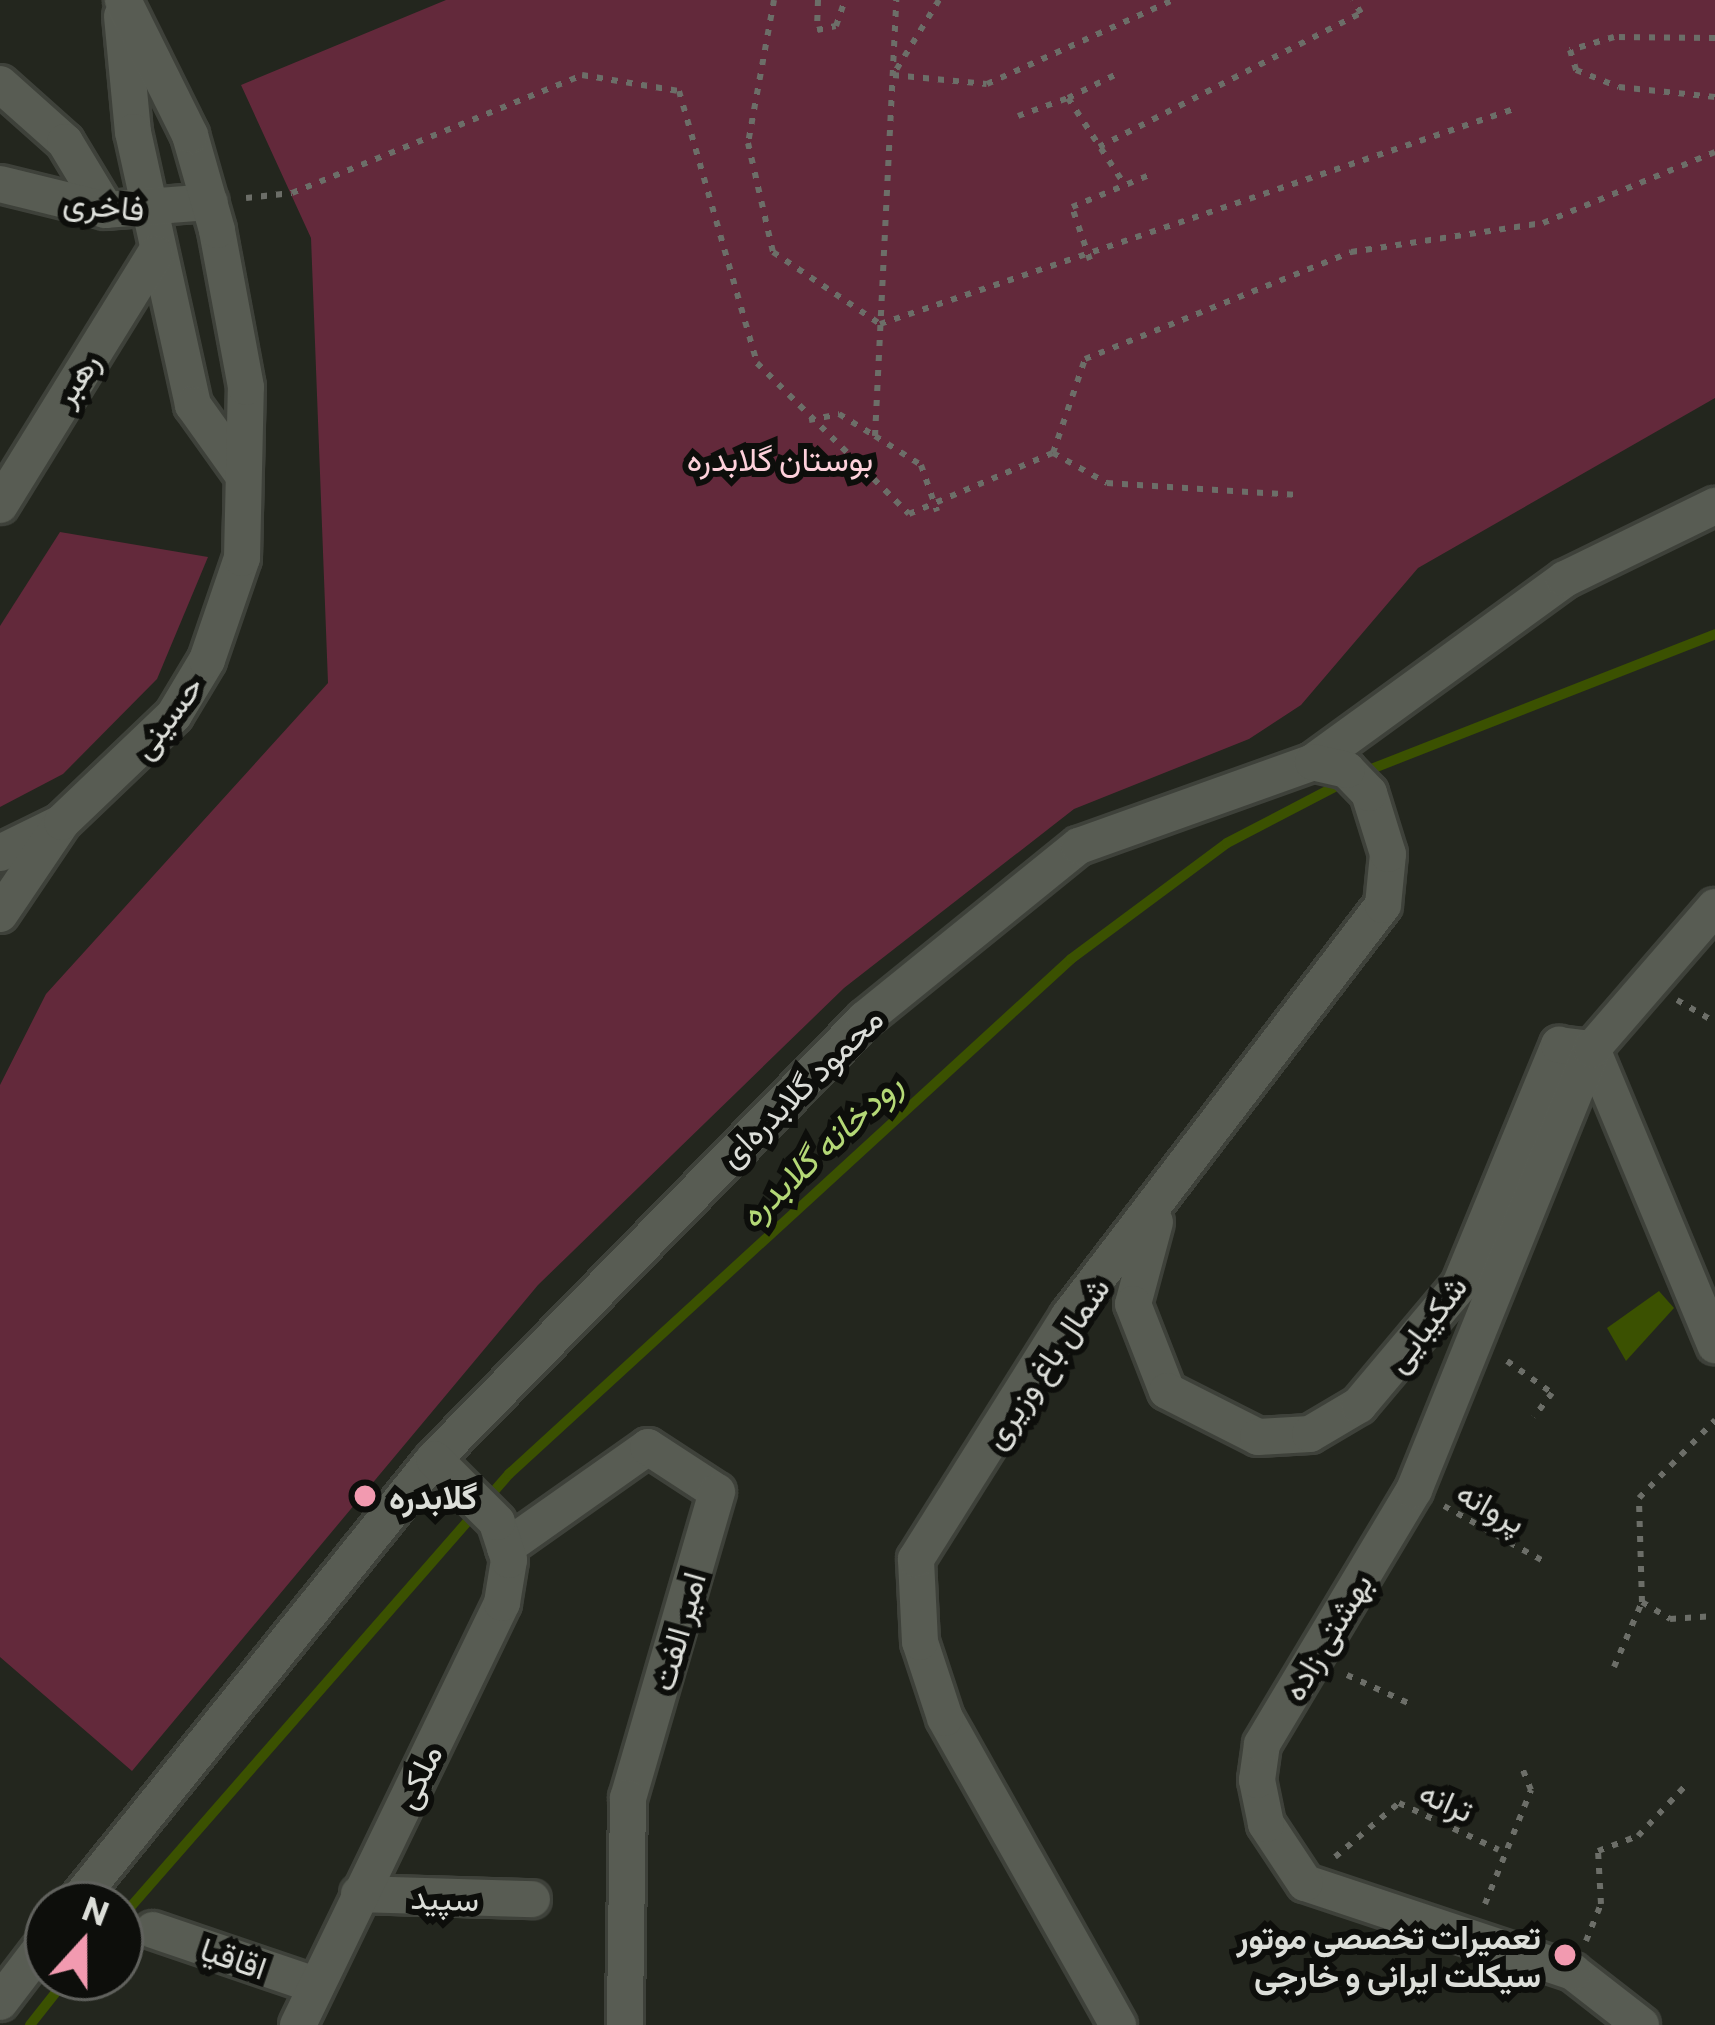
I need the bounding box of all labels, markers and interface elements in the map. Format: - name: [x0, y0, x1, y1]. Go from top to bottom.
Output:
- street label: فاخری: [61, 180, 147, 228]
- street label: رهبر: [43, 344, 107, 412]
- park label: بوستان گلابدره: [687, 438, 873, 478]
- street label: حسینی: [122, 666, 210, 766]
- street label: محمود گلابدره‌ای: [710, 998, 890, 1174]
- water label: رودخانه گلابدره: [728, 1061, 910, 1235]
- street label: شکیبایی: [1376, 1267, 1474, 1379]
- street label: شمال باغ وزیری: [973, 1269, 1117, 1455]
- street label: پروانه: [1451, 1471, 1533, 1541]
- place label: گلابدره: [389, 1476, 478, 1516]
- marker: گلابدره: [352, 1483, 378, 1509]
- street label: بهشتی زاده: [1273, 1565, 1379, 1707]
- street label: امیر الفت: [641, 1567, 713, 1695]
- street label: ملکی: [385, 1738, 449, 1814]
- street label: ترانه: [1414, 1771, 1480, 1829]
- street label: سپید: [410, 1876, 480, 1918]
- north arrow: [24, 1881, 144, 2001]
- text: N: [77, 1886, 115, 1933]
- place label: تعمیرات تخصصی موتور سیکلت ایرانی و خارجی: [1237, 1916, 1541, 1994]
- street label: اقاقیا: [196, 1927, 272, 1987]
- marker: تعمیرات تخصصی موتور سیکلت ایرانی و خارجی: [1552, 1942, 1578, 1968]

